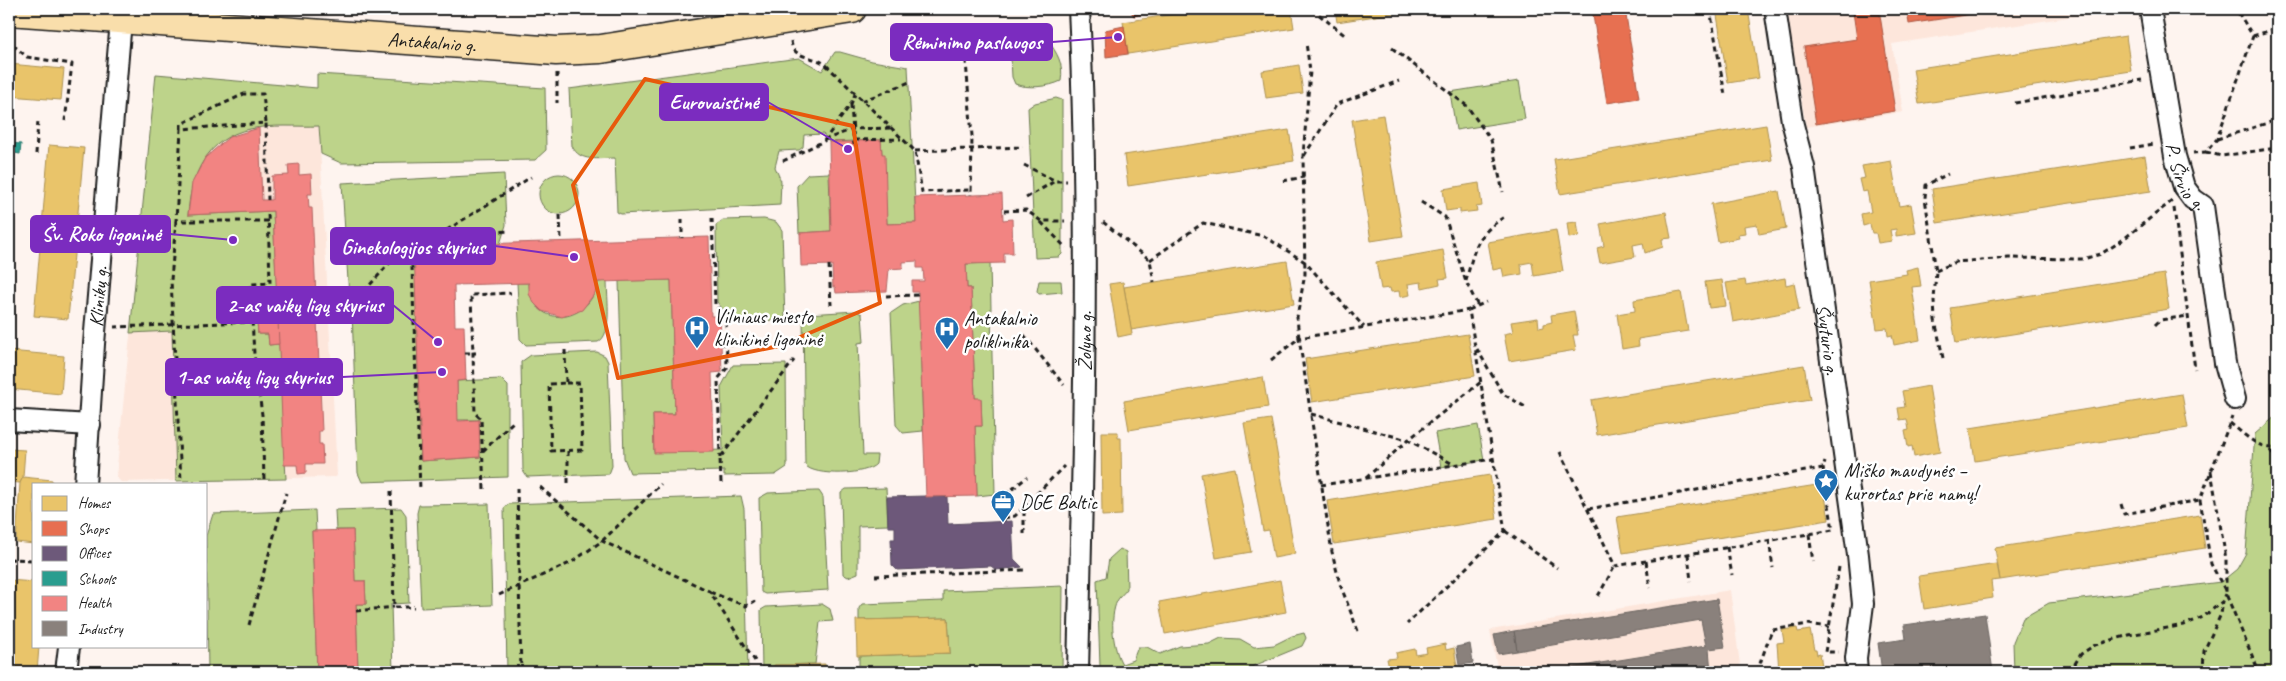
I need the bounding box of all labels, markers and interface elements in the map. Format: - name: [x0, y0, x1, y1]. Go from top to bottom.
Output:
- callout: Rėminimo paslaugos: [891, 24, 1052, 60]
- street label: Antakalnio g.: [387, 26, 477, 58]
- text: Rėminimo paslaugos: [902, 29, 1045, 55]
- callout: Eurovaistinė: [660, 84, 768, 120]
- text: Eurovaistinė: [670, 89, 761, 115]
- street label: P. Širvio g.: [2160, 141, 2210, 216]
- callout: Šv. Roko ligoninė: [31, 216, 170, 252]
- text: Šv. Roko ligoninė: [41, 221, 163, 247]
- callout: Ginekologijos skyrius: [331, 228, 495, 264]
- text: Ginekologijos skyrius: [341, 234, 487, 260]
- street label: Klinikų g.: [83, 265, 113, 328]
- callout: 2-as vaikų ligų skyrius: [217, 287, 393, 323]
- text: 2-as vaikų ligų skyrius: [227, 292, 386, 318]
- street label: Švyturio g.: [1811, 303, 1845, 377]
- place label: Vilniaus miesto klinikinė ligoninė: [714, 304, 825, 352]
- place label: Antakalnio poliklinika: [964, 306, 1038, 354]
- street label: Žolyno g.: [1072, 311, 1097, 371]
- hospital icon: Vilniaus miesto klinikinė ligoninė: [684, 315, 710, 349]
- hospital icon: Antakalnio poliklinika: [934, 316, 960, 350]
- callout: 1-as vaikų ligų skyrius: [166, 359, 342, 395]
- text: 1-as vaikų ligų skyrius: [176, 364, 335, 390]
- place label: Miško maudynės – kurortas prie namų!: [1844, 458, 1981, 506]
- place icon: Miško maudynės – kurortas prie namų!: [1813, 468, 1839, 502]
- legend: [32, 483, 208, 648]
- office icon: DGE Baltic: [990, 489, 1016, 523]
- place label: DGE Baltic: [1020, 490, 1098, 515]
- text: Homes: [78, 494, 112, 513]
- text: Shops: [78, 520, 111, 539]
- text: Offices: [78, 544, 112, 563]
- text: Schools: [78, 570, 117, 589]
- text: Health: [78, 594, 112, 613]
- text: Industry: [78, 620, 125, 639]

